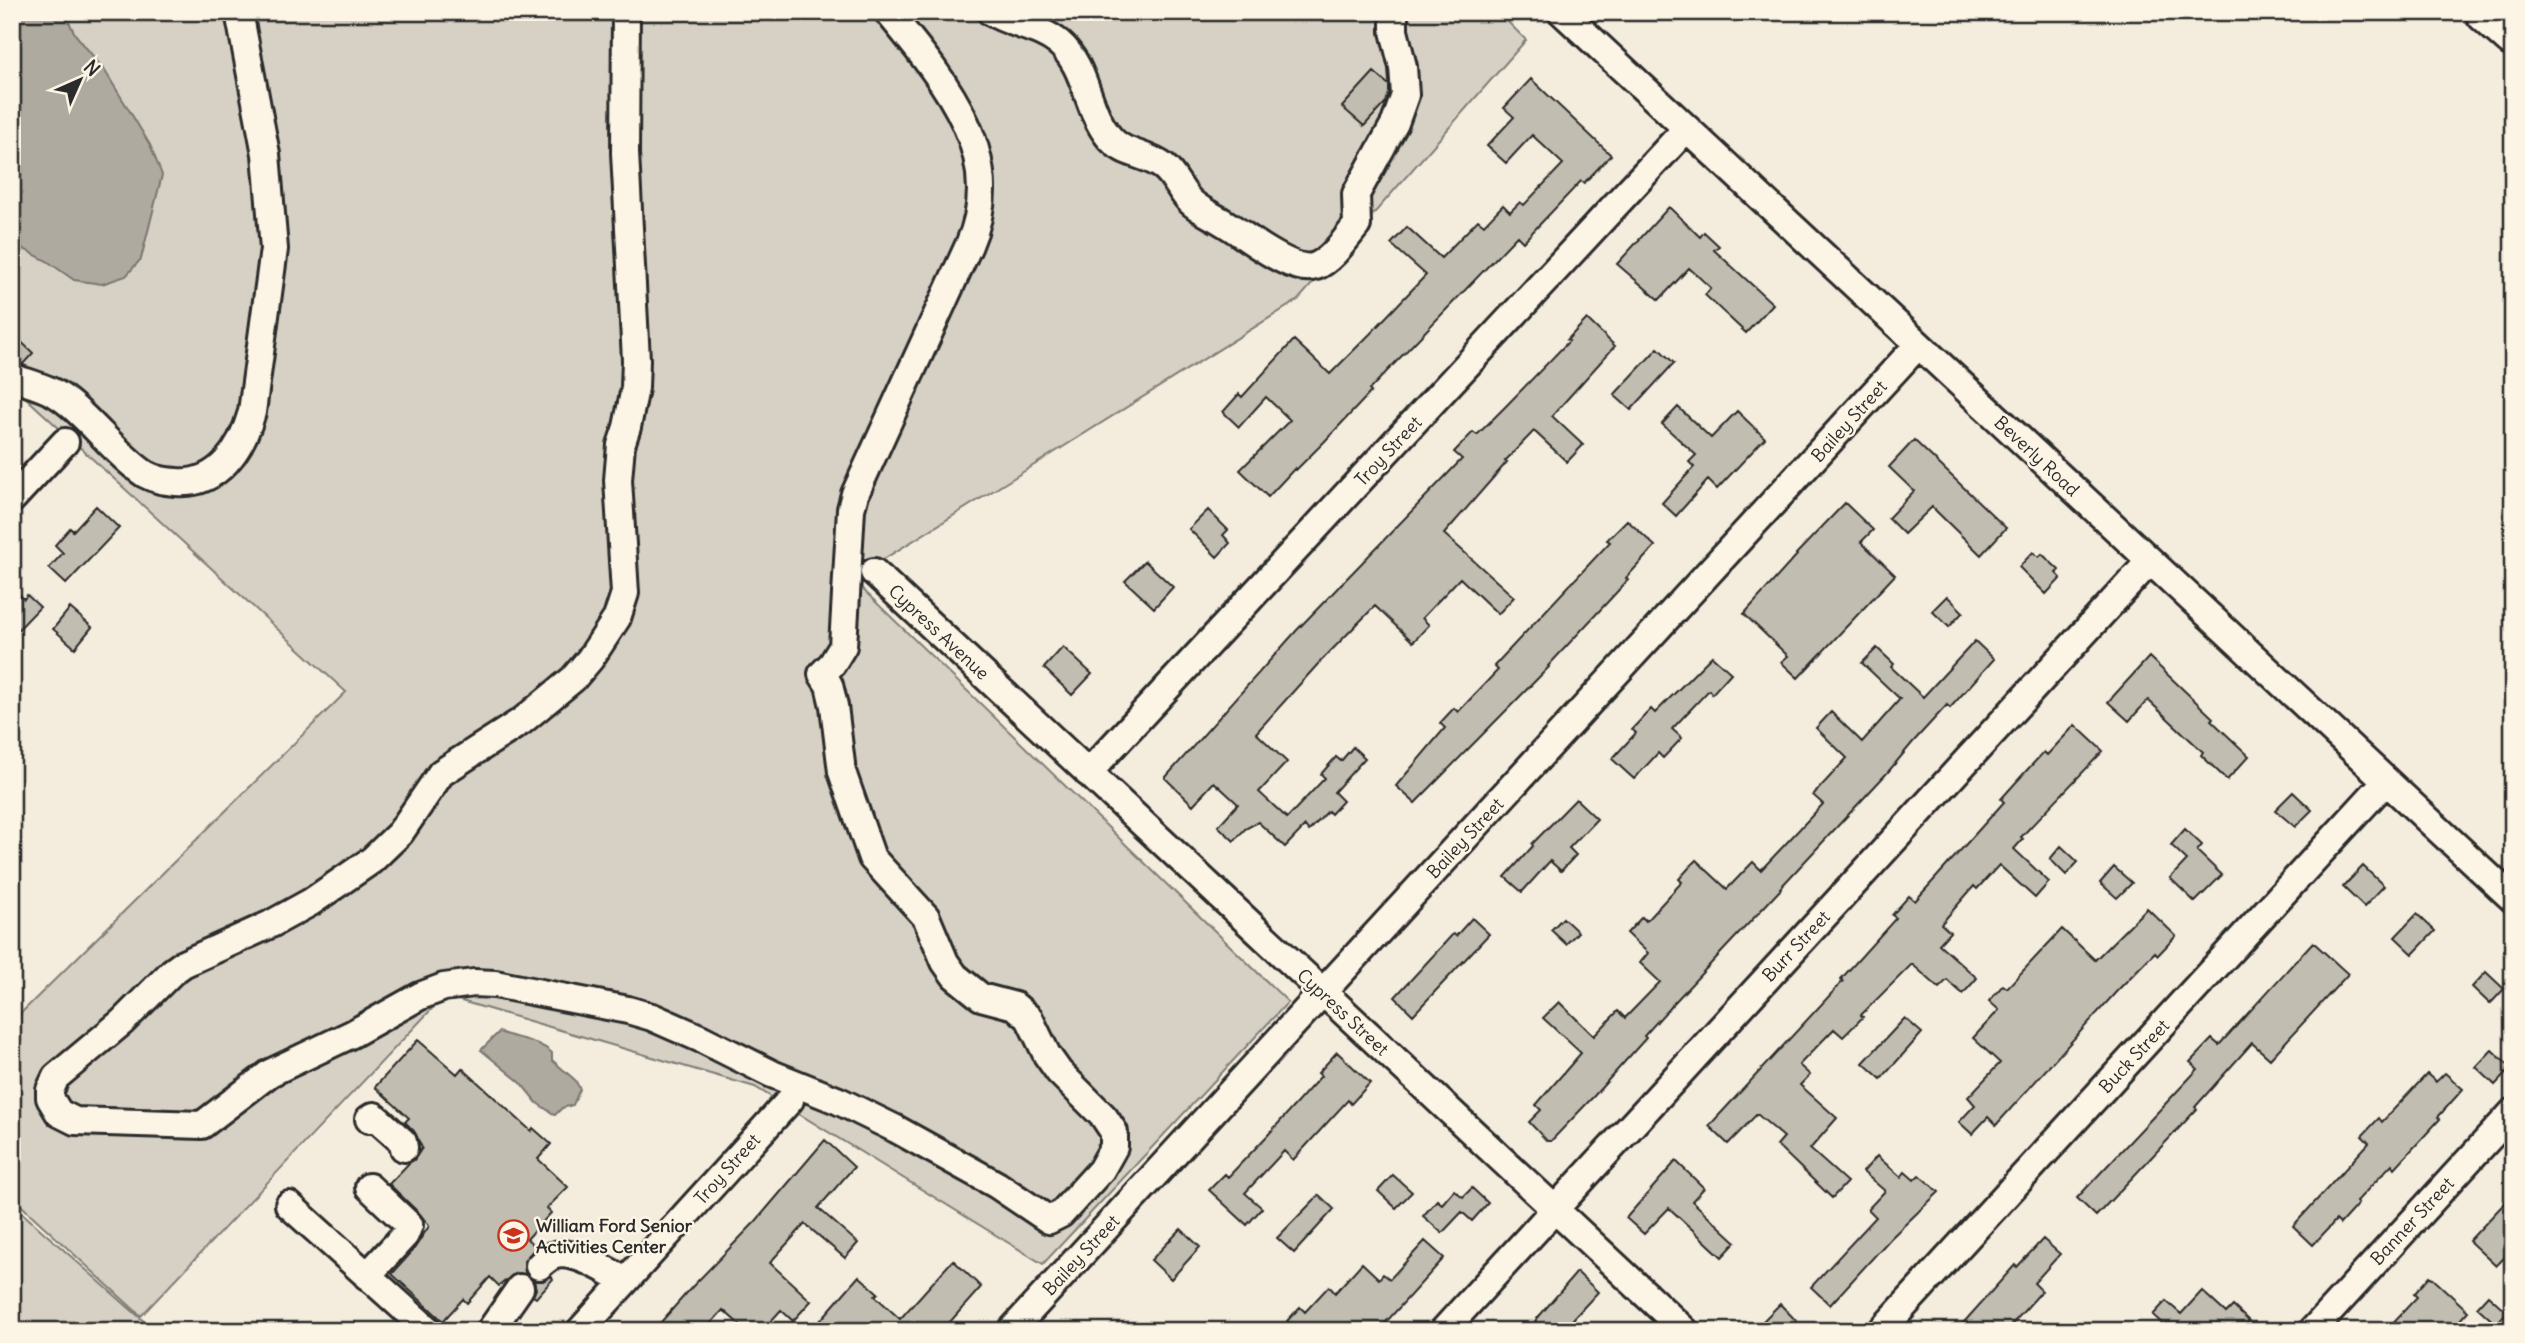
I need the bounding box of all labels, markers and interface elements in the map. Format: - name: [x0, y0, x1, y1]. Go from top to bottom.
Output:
- north arrow: [46, 46, 116, 116]
- text: N: [79, 55, 105, 81]
- street label: Bailey Street: [1806, 375, 1892, 467]
- street label: Troy Street: [1350, 411, 1426, 491]
- street label: Beverly Road: [1990, 411, 2085, 502]
- street label: Cypress Avenue: [884, 579, 994, 685]
- street label: Bailey Street: [1422, 793, 1508, 883]
- street label: Burr Street: [1757, 905, 1835, 987]
- street label: Cypress Street: [1292, 964, 1394, 1060]
- street label: Buck Street: [2094, 1014, 2174, 1098]
- street label: Troy Street: [689, 1129, 765, 1209]
- street label: Banner Street: [2365, 1172, 2459, 1270]
- street label: Bailey Street: [1038, 1210, 1124, 1300]
- place label: William Ford Senior Activities Center: [536, 1214, 693, 1258]
- school or university icon: William Ford Senior Activities Center: [496, 1218, 530, 1252]

